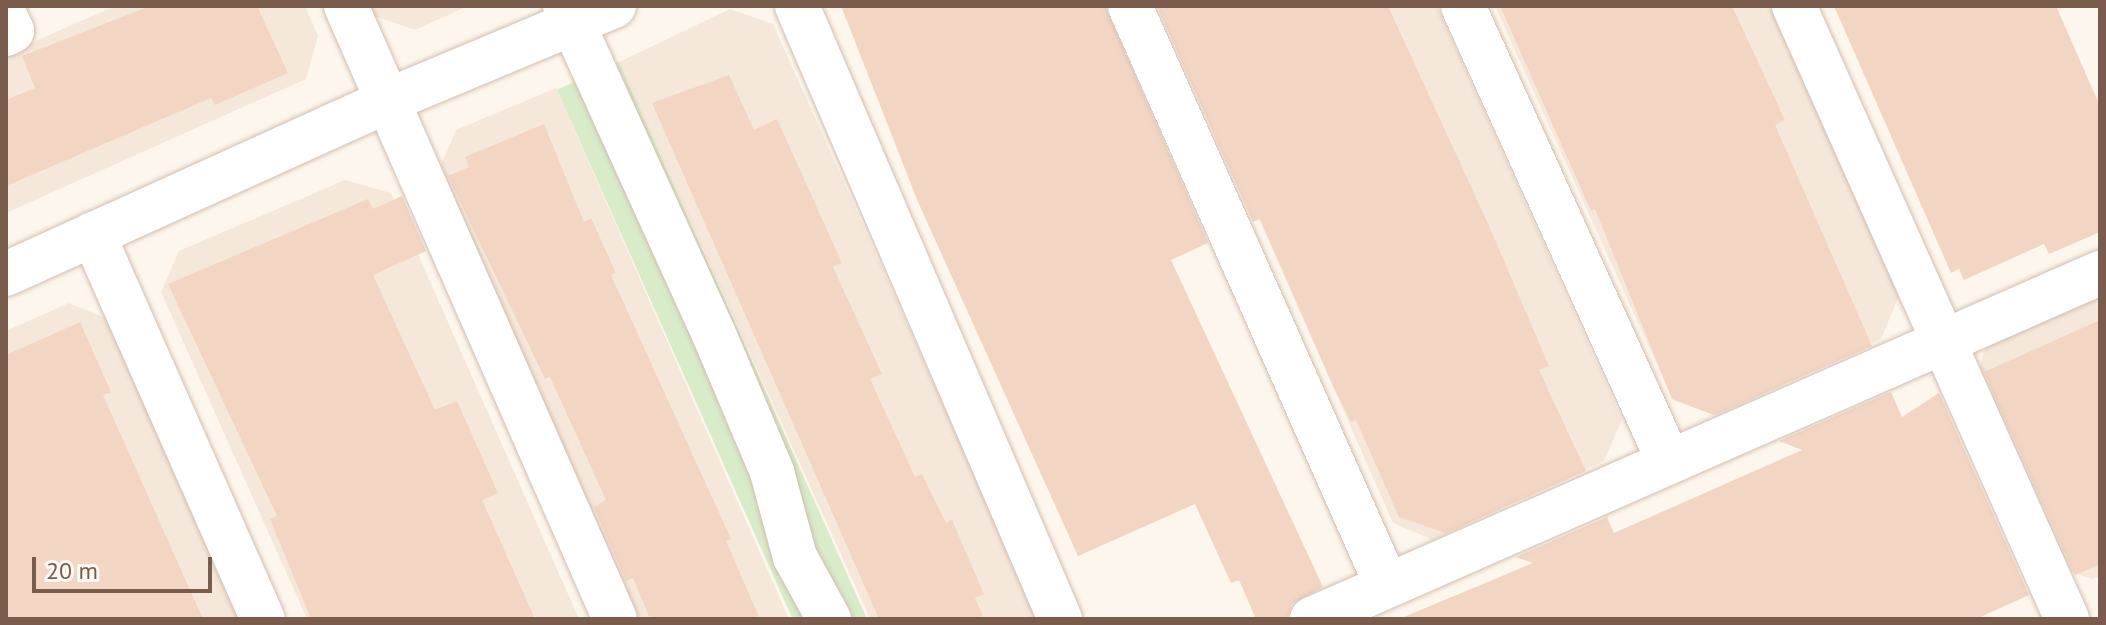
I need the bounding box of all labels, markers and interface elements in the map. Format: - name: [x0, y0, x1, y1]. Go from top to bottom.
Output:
- scale bar: [36, 541, 216, 591]
- text: 20 m: [46, 555, 98, 586]

